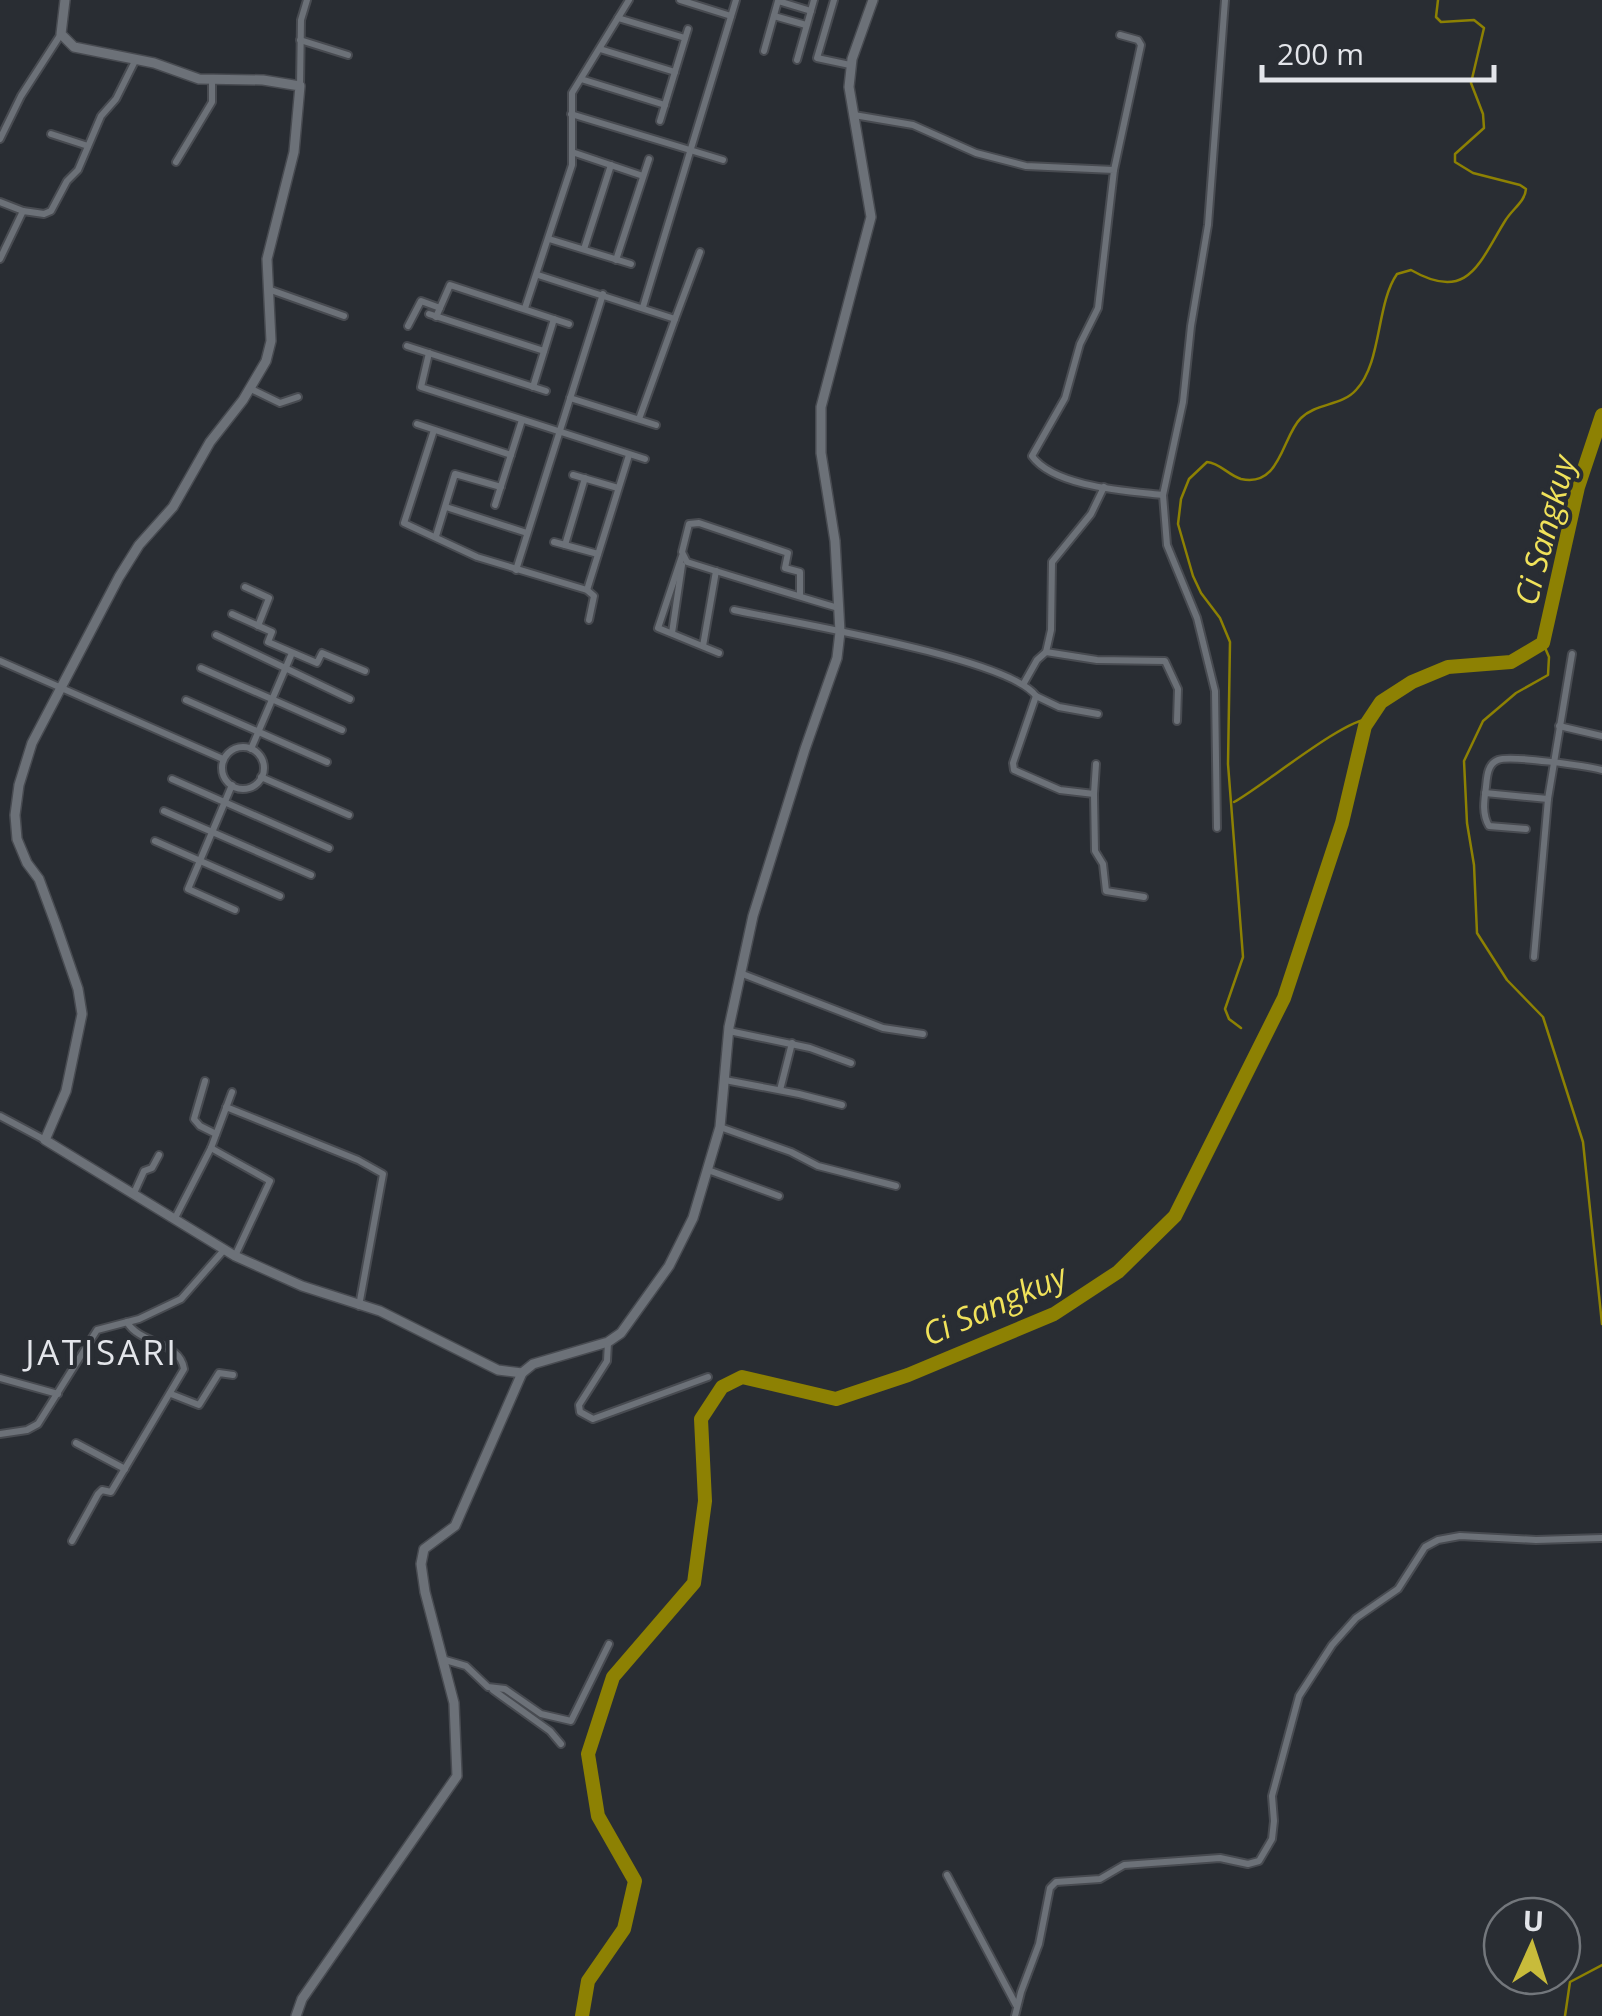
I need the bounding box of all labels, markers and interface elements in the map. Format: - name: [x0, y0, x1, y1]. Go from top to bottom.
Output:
- scale bar: [1262, 20, 1494, 82]
- text: 200 m: [1277, 33, 1364, 74]
- water label: Ci Sangkuy: [1503, 448, 1585, 610]
- water label: Ci Sangkuy: [915, 1252, 1075, 1355]
- district label: JATISARI: [22, 1328, 179, 1375]
- north arrow: [1482, 1896, 1582, 1996]
- text: U: [1522, 1901, 1545, 1940]

